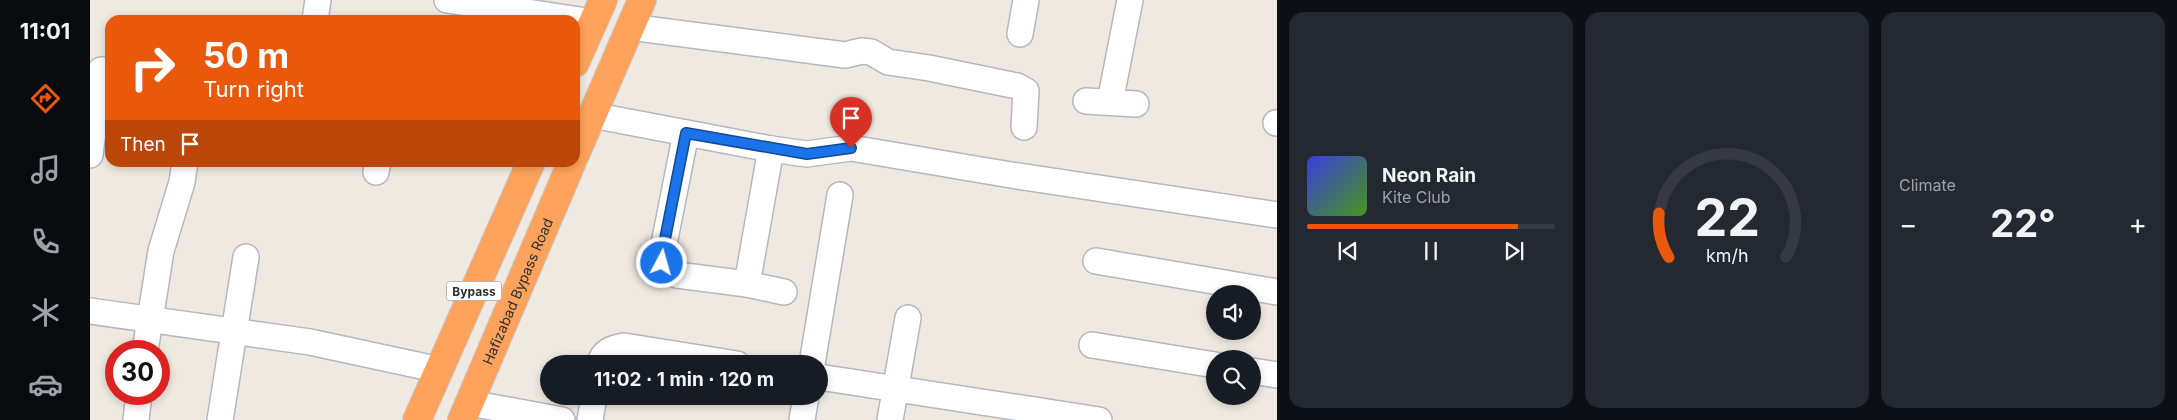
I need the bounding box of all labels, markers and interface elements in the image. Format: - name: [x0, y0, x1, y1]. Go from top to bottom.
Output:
- text: 11:01: [20, 18, 70, 44]
- text: 50 m: [203, 34, 289, 76]
- icon: right: [120, 35, 185, 100]
- text: Turn right: [203, 76, 304, 102]
- icon: directions: [28, 81, 63, 116]
- pin: [830, 97, 872, 148]
- icon: arrive: [837, 104, 865, 132]
- icon: arrive: [176, 130, 204, 158]
- text: Then: [120, 133, 166, 156]
- icon: music: [28, 152, 63, 187]
- text: Neon Rain: [1382, 164, 1476, 187]
- text: Climate: [1899, 175, 1956, 195]
- text: 22: [1694, 186, 1760, 249]
- text: Kite Club: [1382, 187, 1451, 207]
- text: 22°: [1990, 200, 2056, 246]
- text: −: [1899, 207, 1918, 241]
- text: +: [2128, 207, 2147, 241]
- street label: Hafizabad Bypass Road: [478, 215, 556, 367]
- icon: phone: [28, 224, 63, 259]
- position arrow: [635, 236, 687, 288]
- icon: previous: [1334, 237, 1362, 265]
- icon: pause: [1417, 237, 1445, 265]
- icon: next: [1500, 237, 1528, 265]
- text: km/h: [1706, 245, 1748, 266]
- road number: Bypass: [446, 282, 502, 300]
- map controls: [1206, 285, 1261, 405]
- button: sound: [1206, 285, 1261, 340]
- icon: climate: [28, 295, 63, 330]
- speed limit sign: 30: [105, 340, 170, 405]
- button: search: [1206, 350, 1261, 405]
- icon: car: [28, 367, 63, 402]
- text: 11:02 · 1 min · 120 m: [594, 368, 774, 391]

